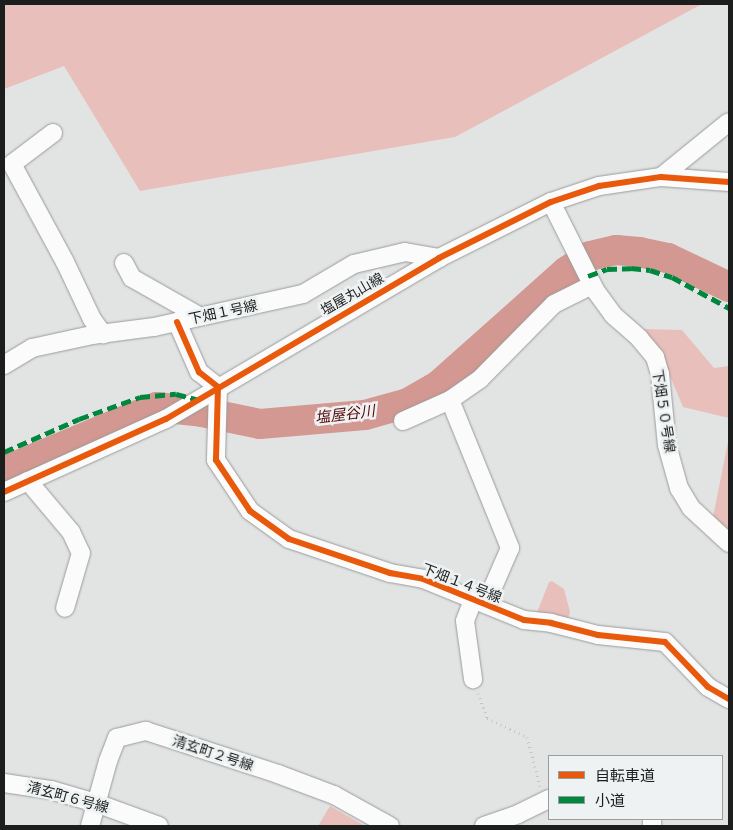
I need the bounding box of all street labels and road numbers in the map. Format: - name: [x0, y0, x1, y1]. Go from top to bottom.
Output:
- street label: 塩屋丸山線: [317, 269, 387, 319]
- street label: 下畑１号線: [187, 297, 259, 327]
- street label: 下畑５０号線: [649, 368, 679, 454]
- street label: 下畑１４号線: [420, 560, 504, 606]
- street label: 清玄町２号線: [170, 732, 256, 774]
- street label: 清玄町６号線: [25, 778, 111, 816]

